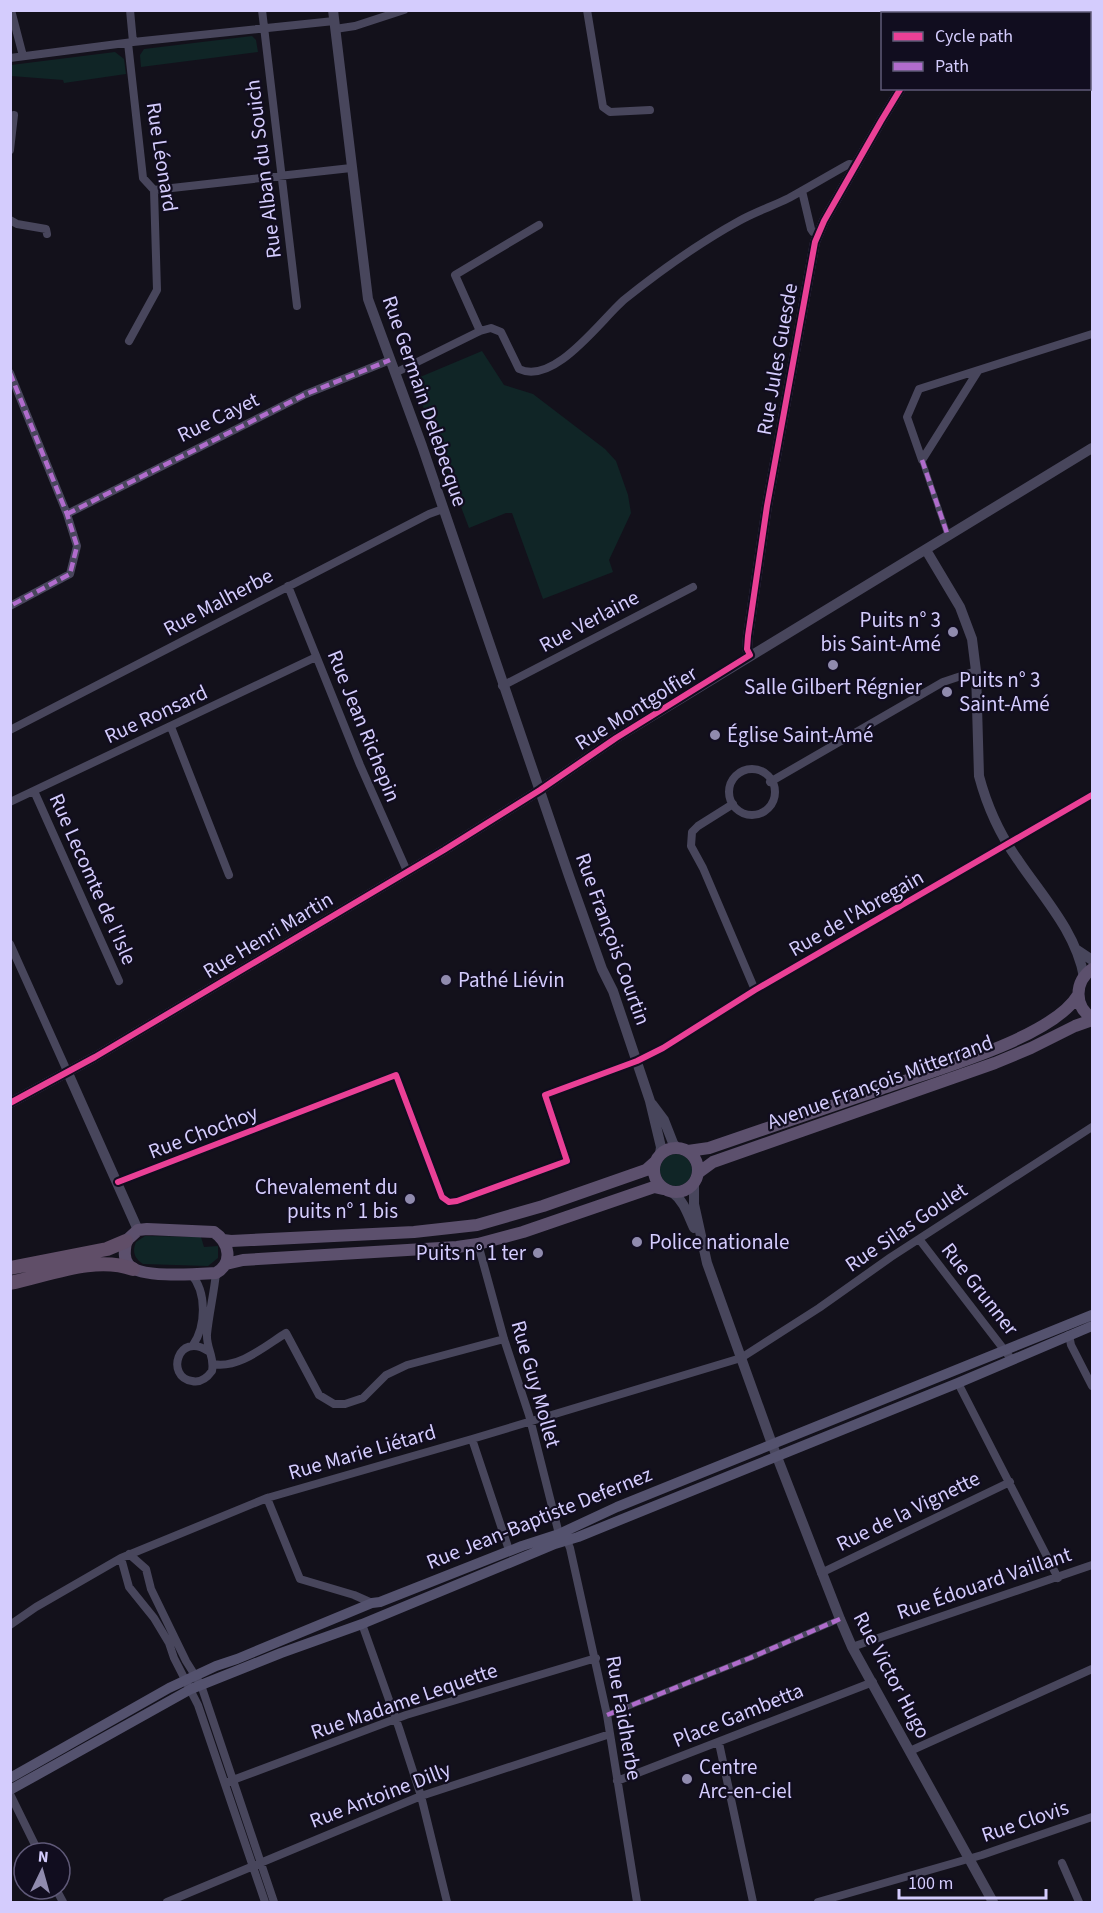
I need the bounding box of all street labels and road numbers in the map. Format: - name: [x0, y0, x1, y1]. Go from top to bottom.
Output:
- street label: Rue Alban du Souich: [237, 78, 289, 260]
- street label: Rue Léonard: [139, 100, 185, 214]
- street label: Rue Jules Guesde: [749, 281, 805, 437]
- street label: Rue Germain Delebecque: [375, 292, 475, 510]
- street label: Rue Cayet: [172, 384, 264, 450]
- street label: Rue Malherbe: [158, 561, 278, 643]
- street label: Rue Verlaine: [534, 582, 644, 660]
- street label: Rue Jean Richepin: [320, 646, 408, 806]
- street label: Rue Montgolfier: [569, 658, 704, 758]
- street label: Rue Ronsard: [99, 677, 213, 751]
- street label: Rue Lecomte de l'Isle: [42, 789, 144, 969]
- street label: Rue François Courtin: [568, 849, 658, 1029]
- street label: Rue de l'Abregain: [783, 862, 929, 964]
- street label: Rue Henri Martin: [197, 884, 339, 986]
- street label: Avenue François Mitterrand: [763, 1027, 997, 1137]
- street label: Rue Chochoy: [144, 1097, 262, 1167]
- street label: Rue Silas Goulet: [839, 1175, 973, 1279]
- street label: Rue Grunner: [934, 1236, 1026, 1342]
- street label: Rue Guy Mollet: [504, 1317, 568, 1451]
- street label: Rue Marie Liétard: [285, 1417, 439, 1487]
- street label: Rue Jean-Baptiste Defernez: [422, 1459, 656, 1577]
- street label: Rue de la Vignette: [831, 1463, 985, 1559]
- street label: Rue Édouard Vaillant: [893, 1539, 1075, 1627]
- street label: Rue Victor Hugo: [846, 1606, 938, 1744]
- street label: Rue Faidherbe: [598, 1653, 650, 1783]
- street label: Rue Madame Lequette: [307, 1655, 501, 1747]
- street label: Place Gambetta: [668, 1675, 808, 1755]
- street label: Rue Antoine Dilly: [305, 1754, 455, 1836]
- street label: Rue Clovis: [977, 1792, 1073, 1850]

